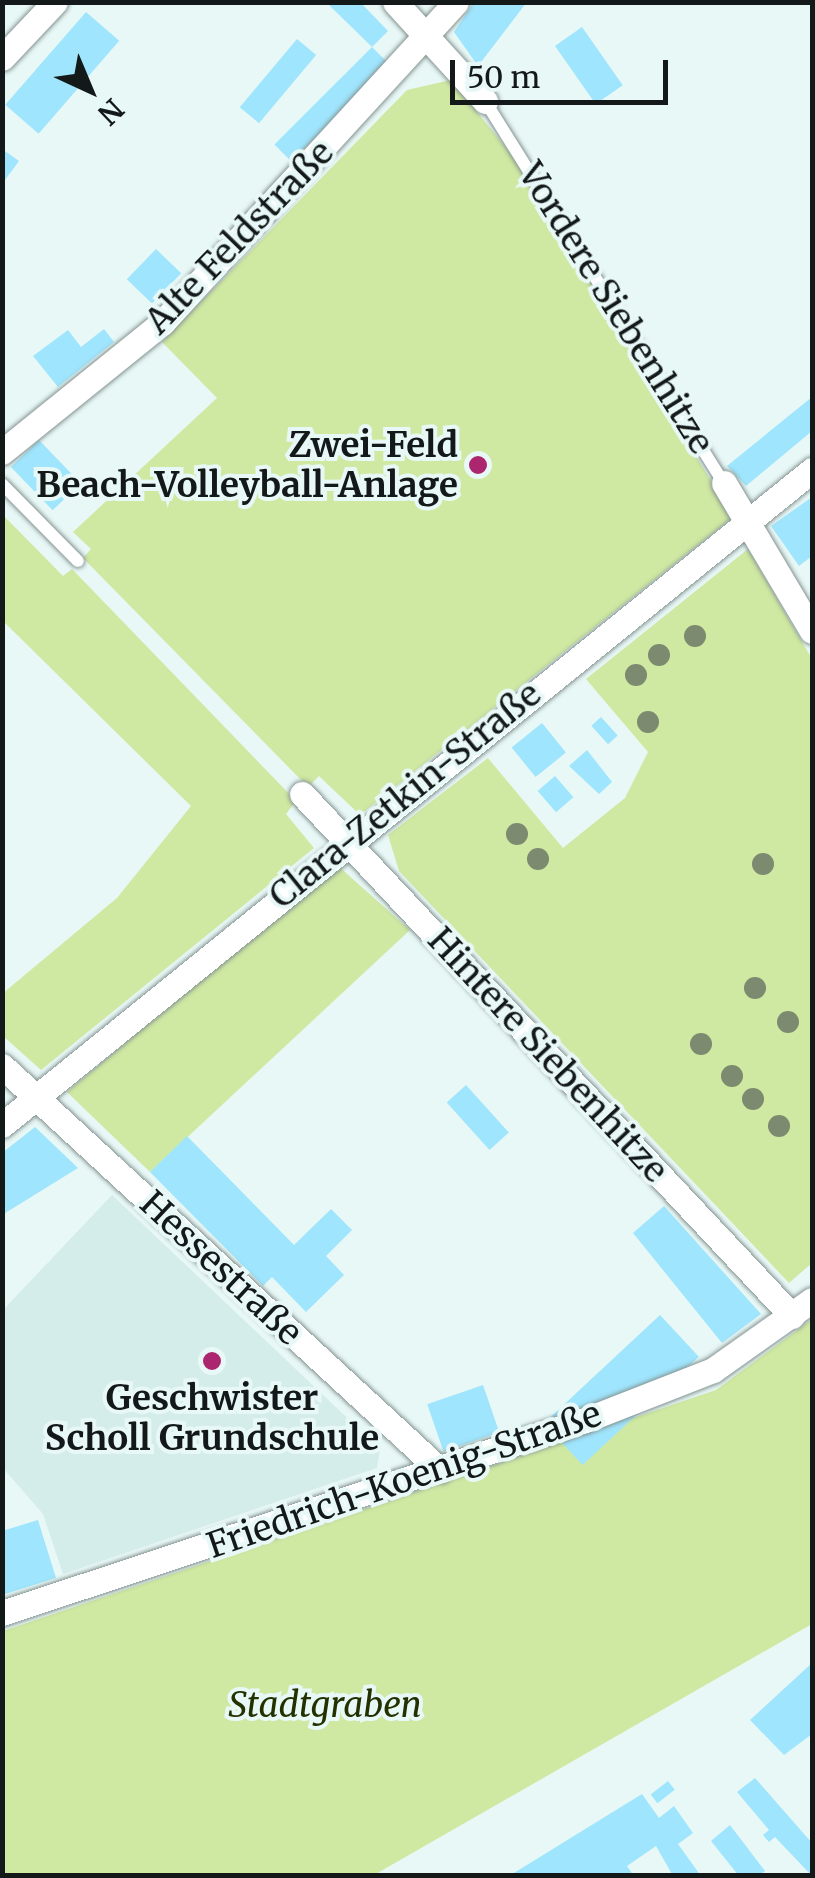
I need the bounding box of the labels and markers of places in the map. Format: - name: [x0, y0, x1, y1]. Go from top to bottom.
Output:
- place label: Zwei-Feld Beach-Volleyball-Anlage: [36, 424, 458, 506]
- marker: Zwei-Feld Beach-Volleyball-Anlage: [467, 454, 489, 476]
- marker: Geschwister Scholl Grundschule: [201, 1350, 223, 1372]
- place label: Geschwister Scholl Grundschule: [45, 1377, 379, 1459]

